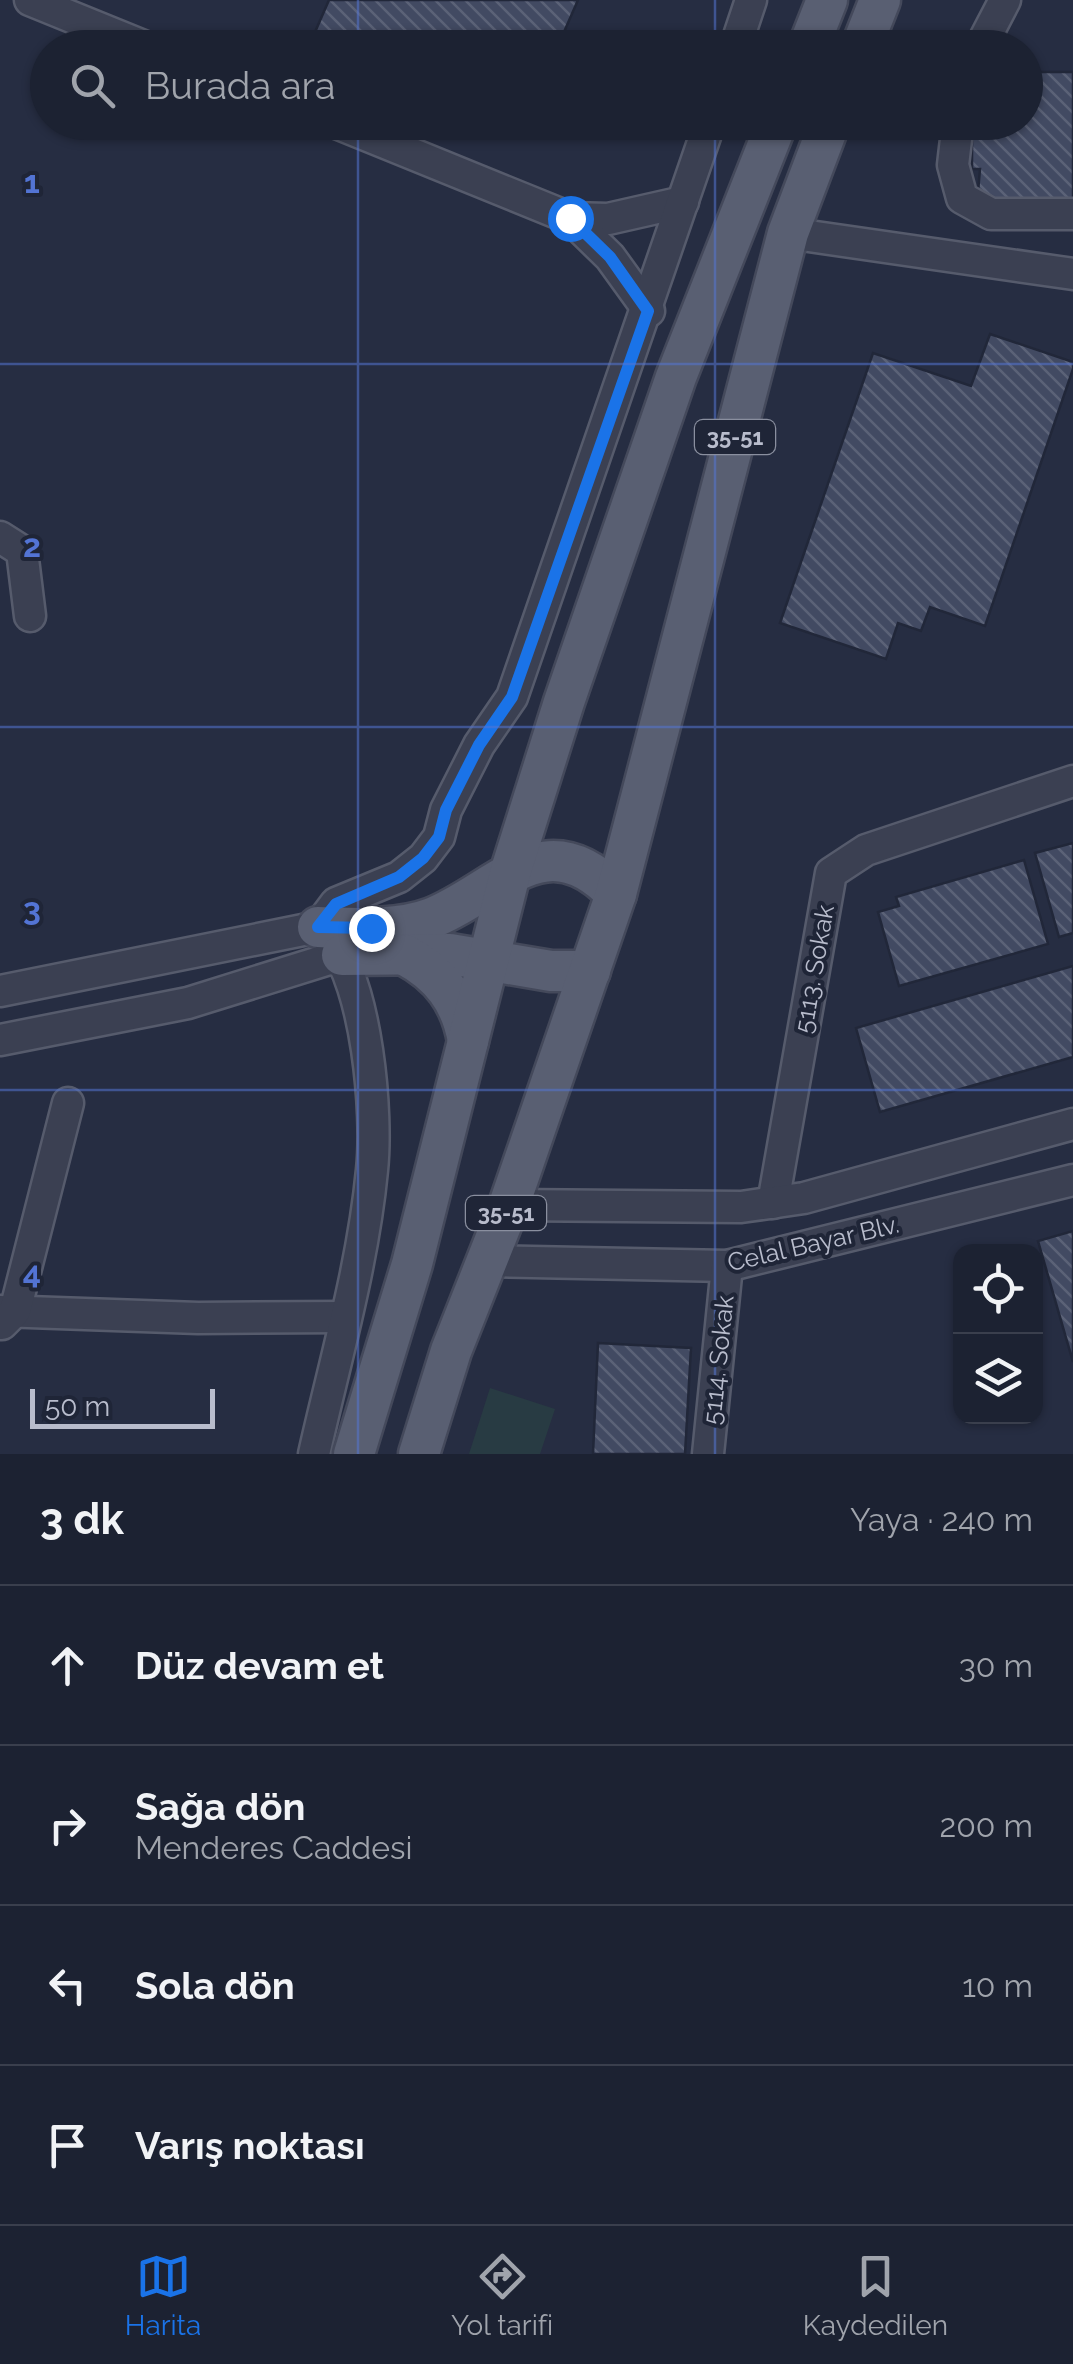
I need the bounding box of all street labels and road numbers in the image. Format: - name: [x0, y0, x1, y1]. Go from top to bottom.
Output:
- road number: 35-51: [695, 420, 775, 454]
- street label: 5113. Sokak: [788, 902, 840, 1035]
- road number: 35-51: [466, 1196, 546, 1230]
- street label: Celal Bayar Blv.: [724, 1209, 902, 1277]
- street label: 5114. Sokak: [696, 1293, 740, 1426]

